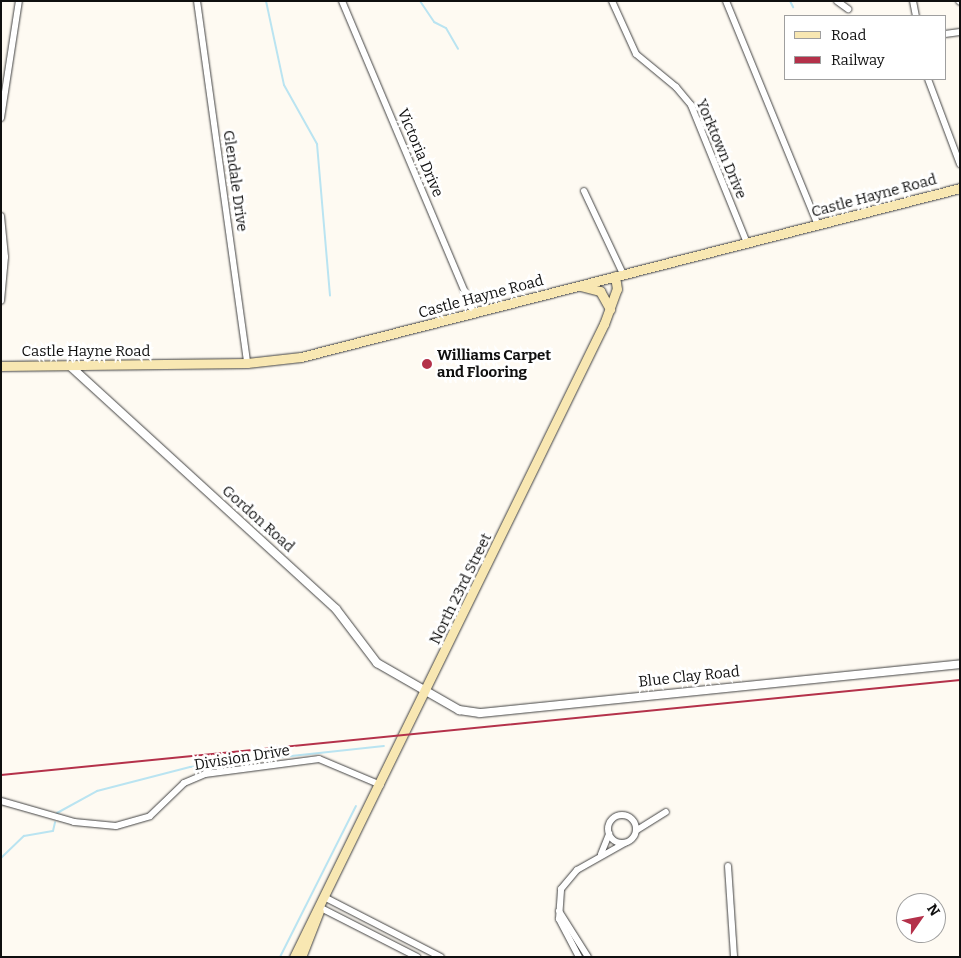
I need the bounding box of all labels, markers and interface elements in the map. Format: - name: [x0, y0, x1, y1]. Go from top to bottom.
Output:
- legend: [784, 15, 946, 80]
- text: Road: [831, 26, 866, 44]
- text: Railway: [831, 51, 885, 69]
- street label: Yorktown Drive: [692, 96, 750, 202]
- street label: Victoria Drive: [393, 106, 447, 200]
- street label: Glendale Drive: [219, 129, 251, 233]
- street label: Castle Hayne Road: [809, 171, 939, 221]
- street label: Castle Hayne Road: [416, 272, 546, 322]
- street label: Castle Hayne Road: [22, 343, 150, 361]
- place label: Williams Carpet and Flooring: [437, 346, 551, 381]
- marker: Williams Carpet and Flooring: [421, 358, 433, 370]
- street label: Gordon Road: [218, 482, 298, 556]
- street label: North 23rd Street: [426, 530, 496, 648]
- street label: Blue Clay Road: [638, 663, 740, 691]
- street label: Division Drive: [193, 742, 291, 774]
- north arrow: [896, 893, 946, 943]
- text: N: [923, 901, 943, 919]

